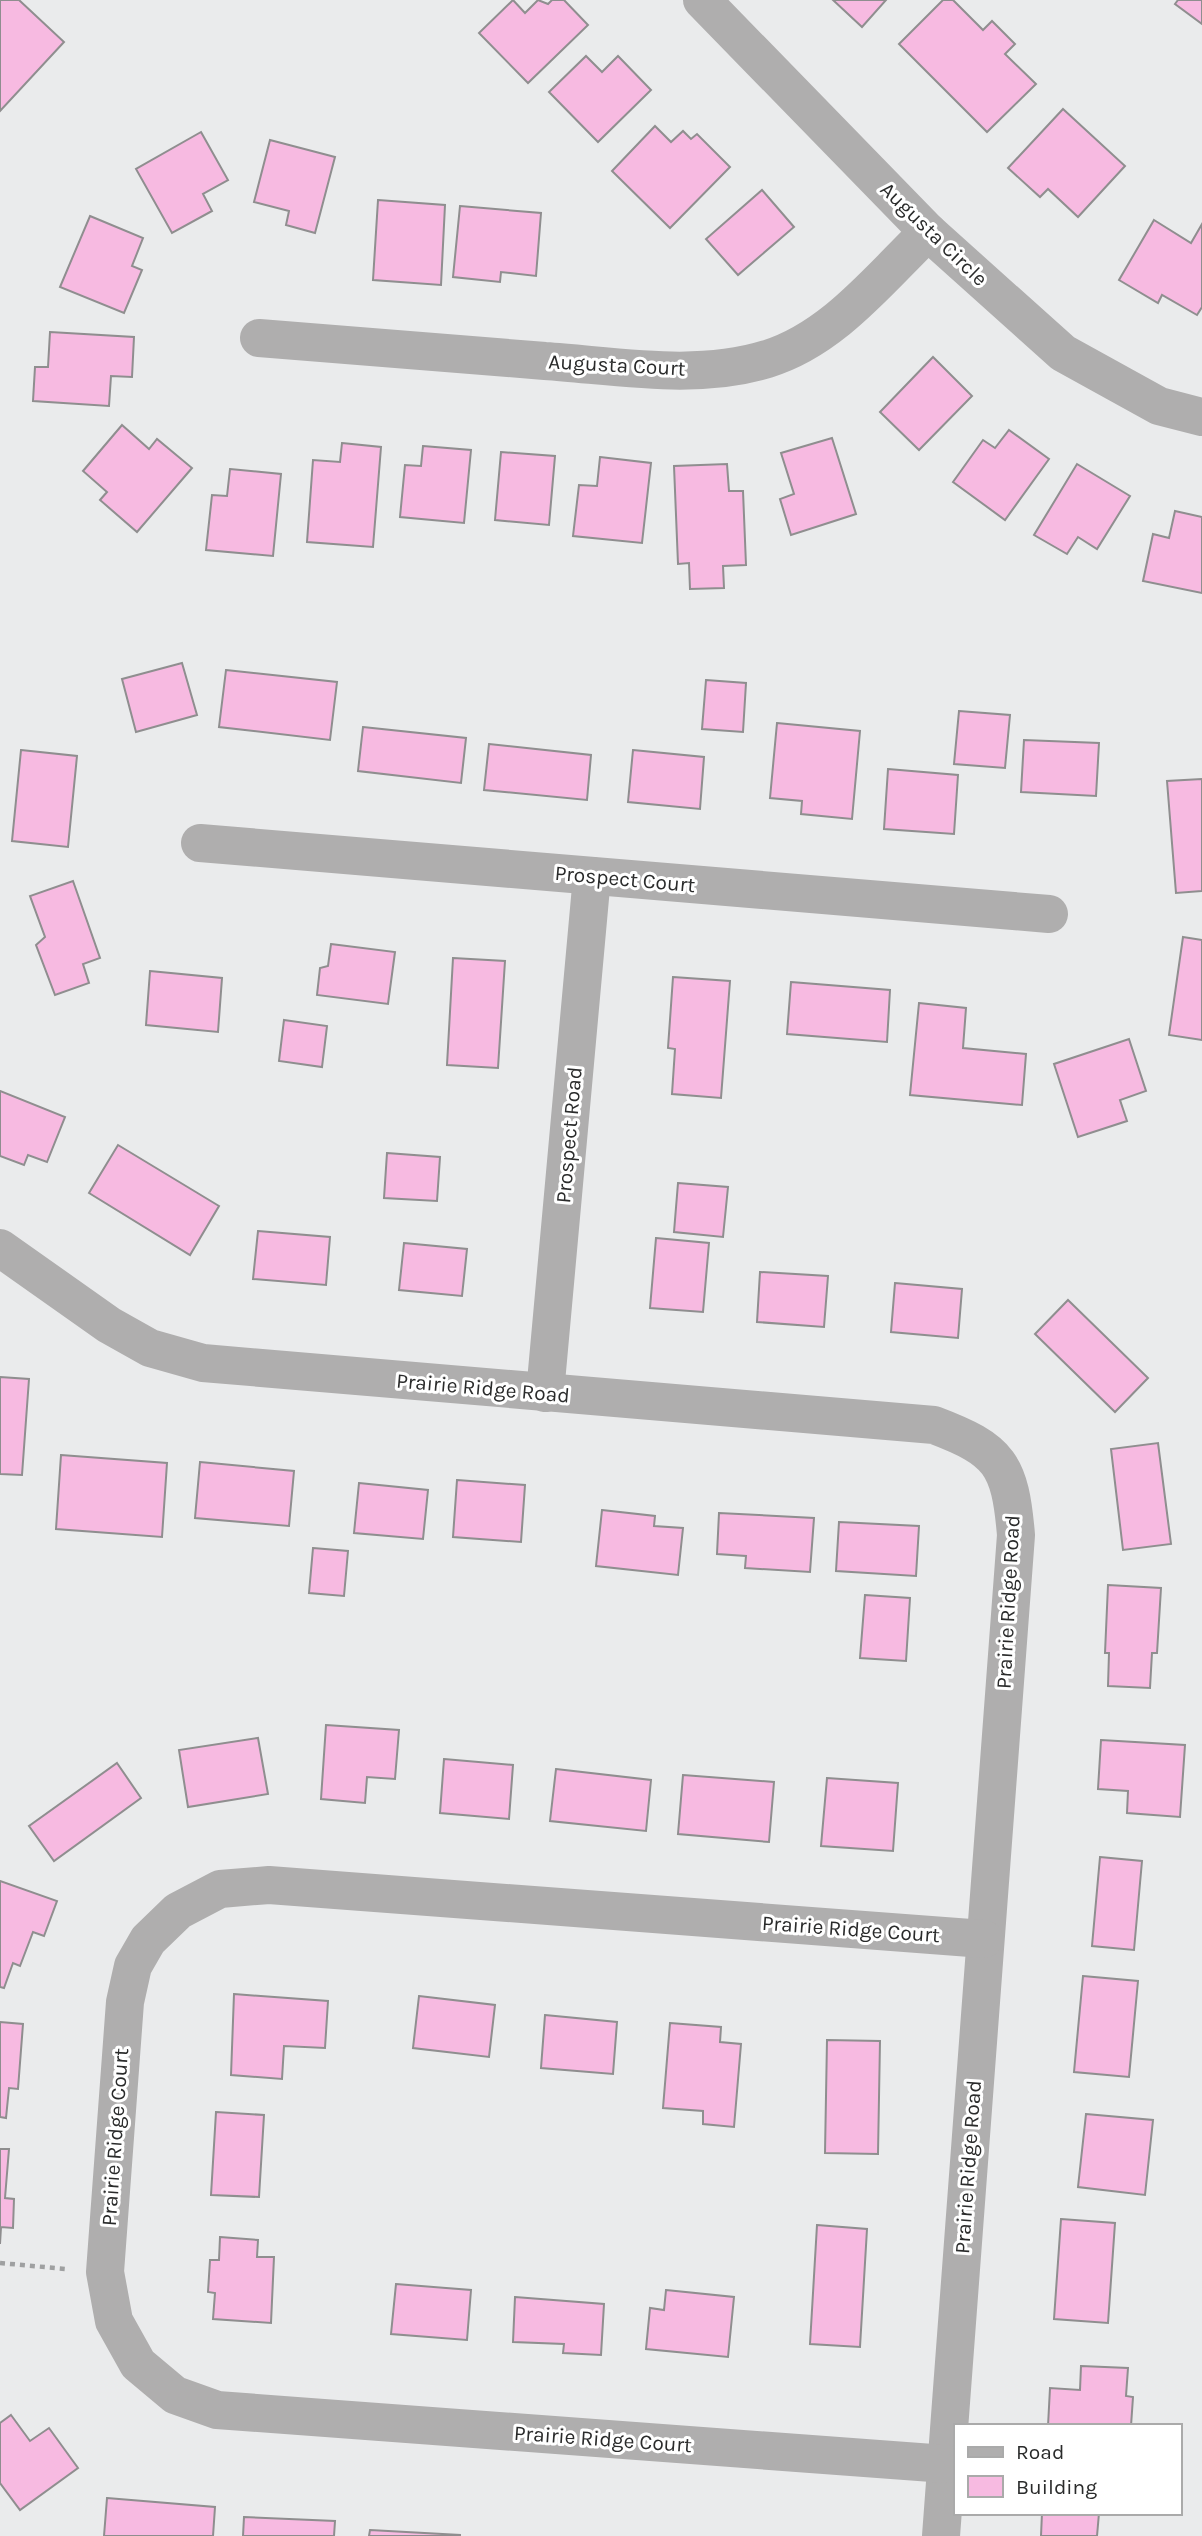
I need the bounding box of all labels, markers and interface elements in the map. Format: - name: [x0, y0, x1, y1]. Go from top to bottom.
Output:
- street label: Augusta Circle: [876, 177, 992, 291]
- street label: Augusta Court: [548, 349, 686, 381]
- street label: Prospect Court: [554, 861, 696, 897]
- street label: Prospect Road: [551, 1066, 587, 1204]
- street label: Prairie Ridge Road: [395, 1368, 571, 1408]
- street label: Prairie Ridge Road: [991, 1514, 1025, 1690]
- street label: Prairie Ridge Court: [761, 1911, 941, 1947]
- street label: Prairie Ridge Court: [97, 2047, 133, 2227]
- street label: Prairie Ridge Road: [950, 2079, 986, 2255]
- street label: Prairie Ridge Court: [513, 2421, 693, 2457]
- legend: [954, 2424, 1181, 2515]
- text: Road: [1016, 2440, 1064, 2464]
- text: Building: [1016, 2475, 1097, 2499]

